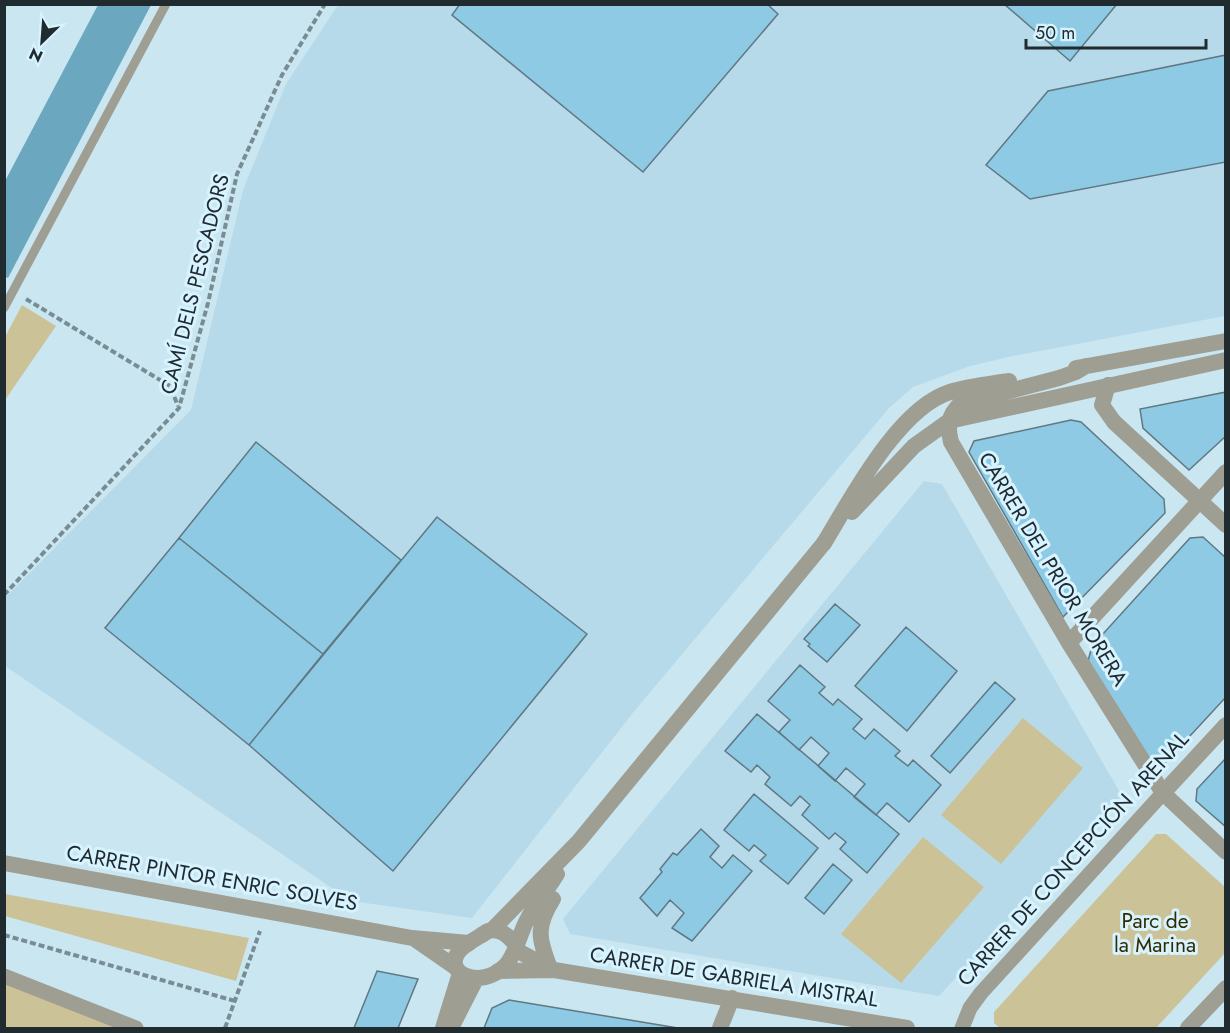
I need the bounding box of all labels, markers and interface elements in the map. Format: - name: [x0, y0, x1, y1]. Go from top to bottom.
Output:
- north arrow: [12, 12, 72, 72]
- scale bar: [1026, 12, 1206, 50]
- text: 50 m: [1035, 20, 1075, 46]
- text: N: [25, 42, 46, 68]
- street label: CAMÍ DELS PESCADORS: [153, 171, 237, 397]
- street label: CARRER DEL PRIOR MORERA: [971, 446, 1135, 692]
- street label: CARRER DE CONCEPCIÓN ARENAL: [950, 725, 1196, 993]
- street label: CARRER PINTOR ENRIC SOLVES: [64, 838, 360, 918]
- park label: Parc de la Marina: [1114, 906, 1196, 960]
- street label: CARRER DE GABRIELA MISTRAL: [588, 939, 881, 1015]

